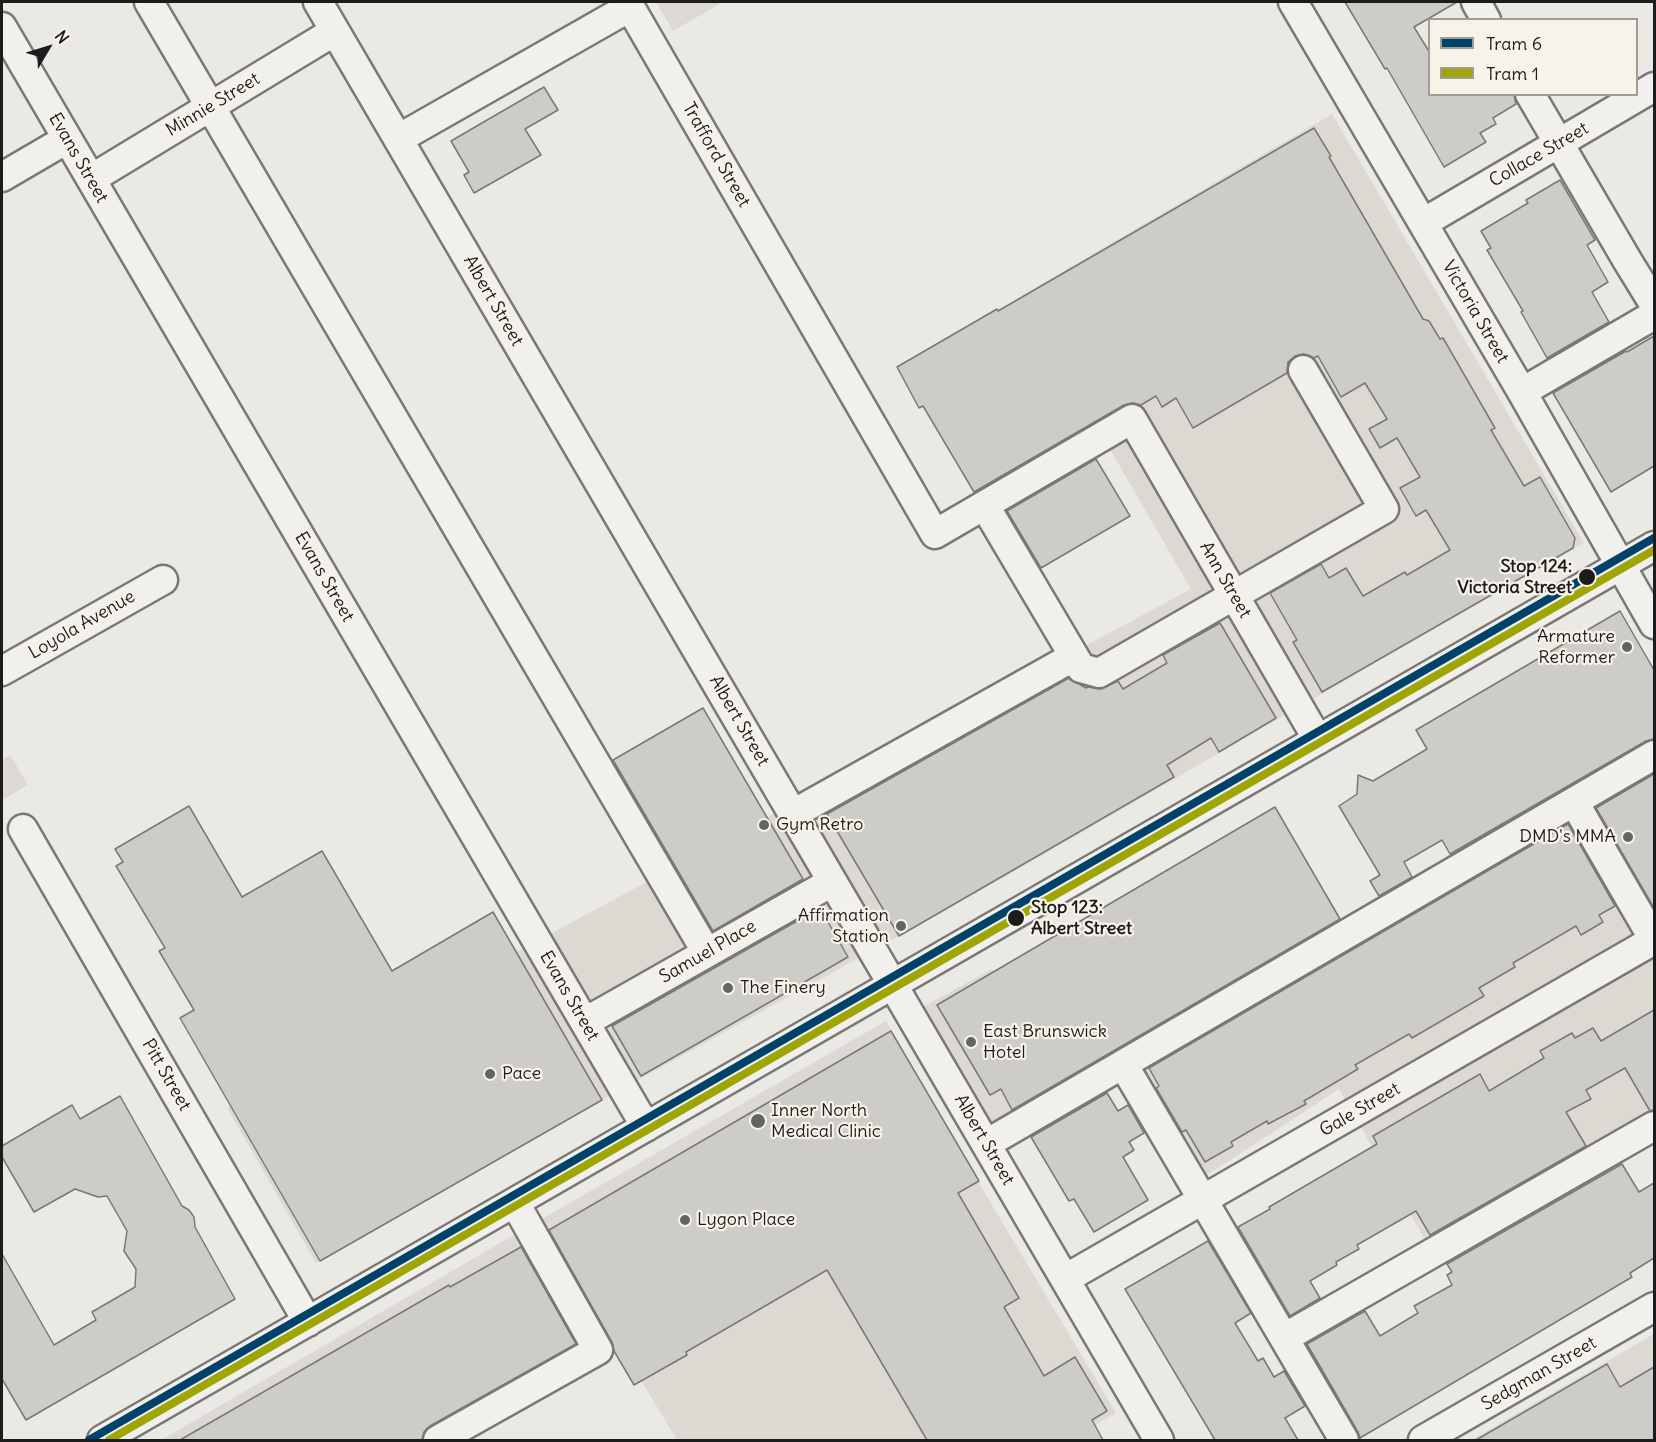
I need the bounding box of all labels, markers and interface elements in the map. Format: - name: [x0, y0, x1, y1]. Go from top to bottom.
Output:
- north arrow: [18, 18, 78, 78]
- legend: [1428, 18, 1638, 96]
- text: N: [51, 26, 73, 47]
- text: Tram 6: [1486, 32, 1542, 55]
- text: Tram 1: [1486, 62, 1539, 85]
- street label: Minnie Street: [162, 69, 264, 141]
- street label: Trafford Street: [677, 99, 755, 211]
- street label: Evans Street: [44, 109, 112, 207]
- street label: Collace Street: [1486, 118, 1592, 192]
- street label: Albert Street: [458, 252, 528, 350]
- street label: Victoria Street: [1437, 257, 1513, 367]
- street label: Evans Street: [290, 528, 358, 626]
- street label: Ann Street: [1194, 538, 1256, 622]
- place label: Stop 124: Victoria Street: [1457, 556, 1572, 598]
- marker: Stop 124: Victoria Street: [1577, 567, 1597, 587]
- street label: Loyola Avenue: [25, 586, 139, 664]
- place label: Armature Reformer: [1537, 626, 1615, 668]
- marker: Armature Reformer: [1620, 640, 1634, 654]
- street label: Albert Street: [704, 672, 774, 770]
- place label: Gym Retro: [776, 814, 863, 836]
- marker: Gym Retro: [757, 818, 771, 832]
- place label: DMD's MMA: [1519, 826, 1616, 848]
- marker: DMD's MMA: [1621, 830, 1635, 844]
- place label: Stop 123: Albert Street: [1031, 897, 1132, 940]
- place label: Affirmation Station: [798, 905, 889, 948]
- marker: Stop 123: Albert Street: [1006, 908, 1026, 928]
- street label: Samuel Place: [656, 916, 760, 988]
- marker: Affirmation Station: [894, 919, 908, 933]
- street label: Evans Street: [535, 947, 603, 1045]
- place label: The Finery: [740, 977, 826, 999]
- marker: The Finery: [721, 981, 735, 995]
- place label: East Brunswick Hotel: [983, 1021, 1107, 1064]
- street label: Pitt Street: [137, 1035, 195, 1115]
- marker: East Brunswick Hotel: [964, 1035, 978, 1049]
- place label: Pace: [502, 1063, 541, 1085]
- marker: Pace: [483, 1067, 497, 1081]
- street label: Gale Street: [1316, 1078, 1404, 1142]
- street label: Albert Street: [949, 1091, 1019, 1189]
- place label: Inner North Medical Clinic: [771, 1100, 881, 1142]
- marker: Inner North Medical Clinic: [749, 1112, 767, 1130]
- place label: Lygon Place: [697, 1209, 795, 1231]
- marker: Lygon Place: [678, 1213, 692, 1227]
- street label: Sedgman Street: [1478, 1332, 1600, 1416]

